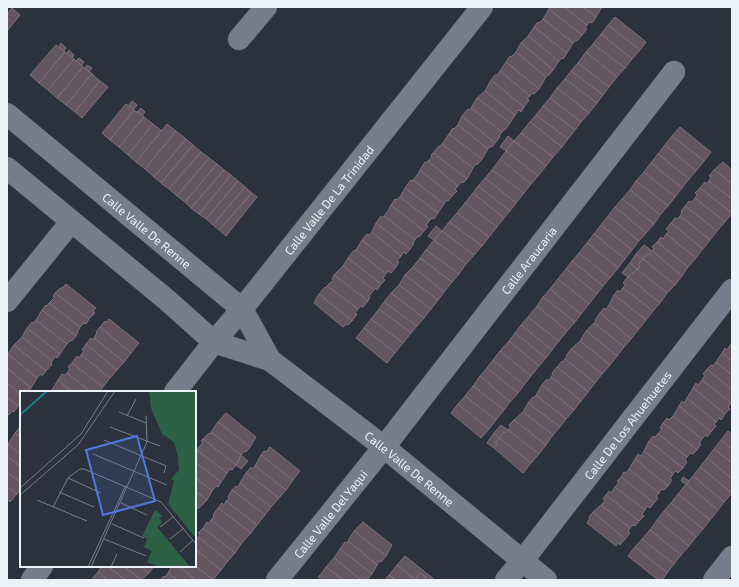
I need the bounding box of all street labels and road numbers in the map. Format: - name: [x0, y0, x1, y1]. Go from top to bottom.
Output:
- street label: Calle Valle De La Trinidad: [281, 143, 376, 257]
- street label: Calle Valle De Renne: [100, 190, 194, 271]
- street label: Calle Araucaria: [498, 223, 559, 297]
- street label: Calle De Los Ahuehuetes: [581, 368, 674, 482]
- street label: Calle Valle De Renne: [362, 428, 457, 509]
- street label: Calle Valle Del Yaqui: [291, 467, 370, 561]

